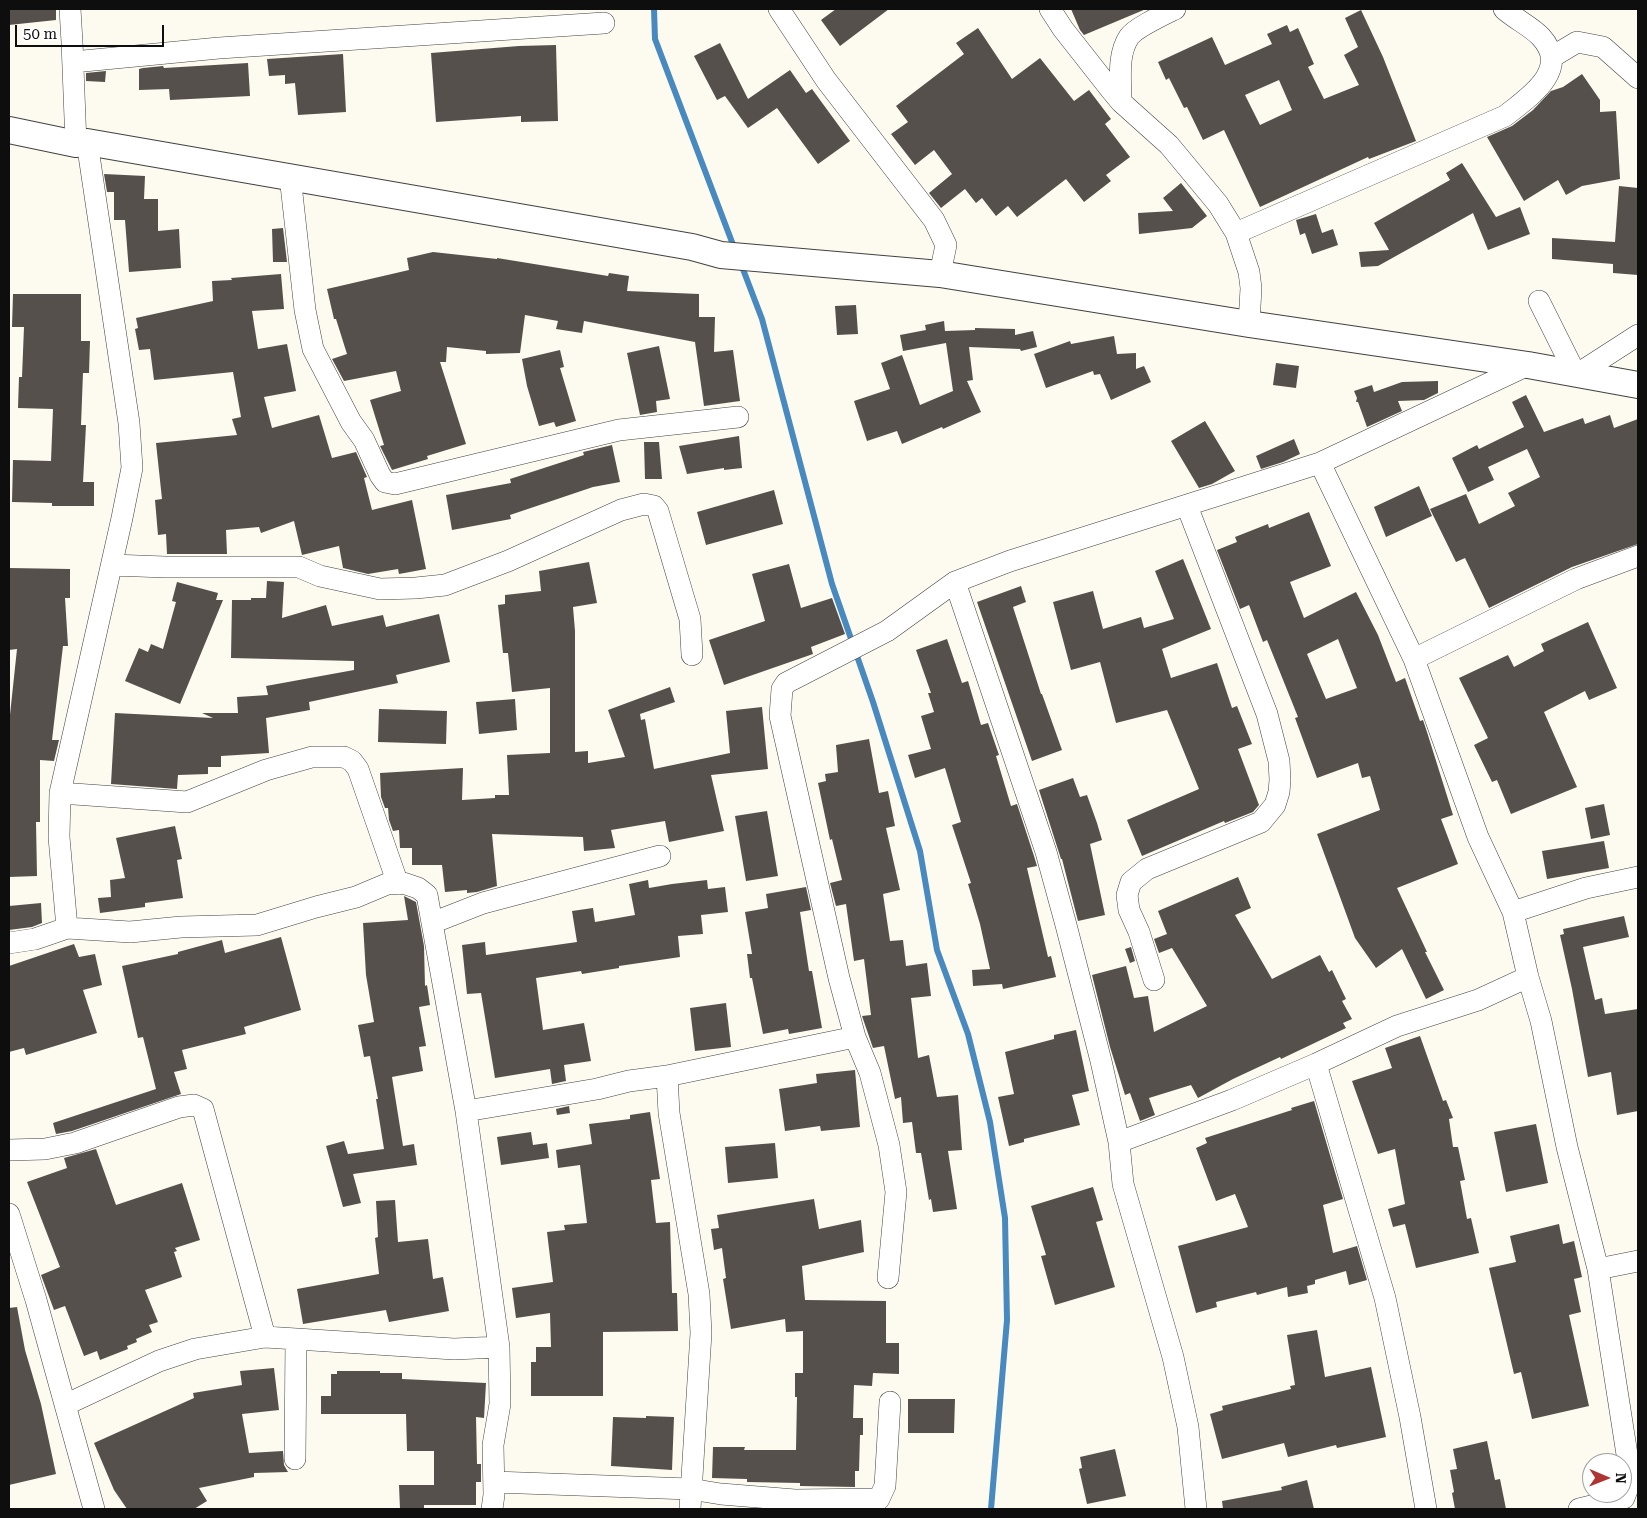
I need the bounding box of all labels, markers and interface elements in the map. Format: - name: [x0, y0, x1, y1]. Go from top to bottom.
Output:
- scale bar: [18, 15, 166, 47]
- text: 50 m: [23, 25, 57, 43]
- north arrow: [1582, 1453, 1632, 1503]
- text: N: [1613, 1473, 1629, 1484]

